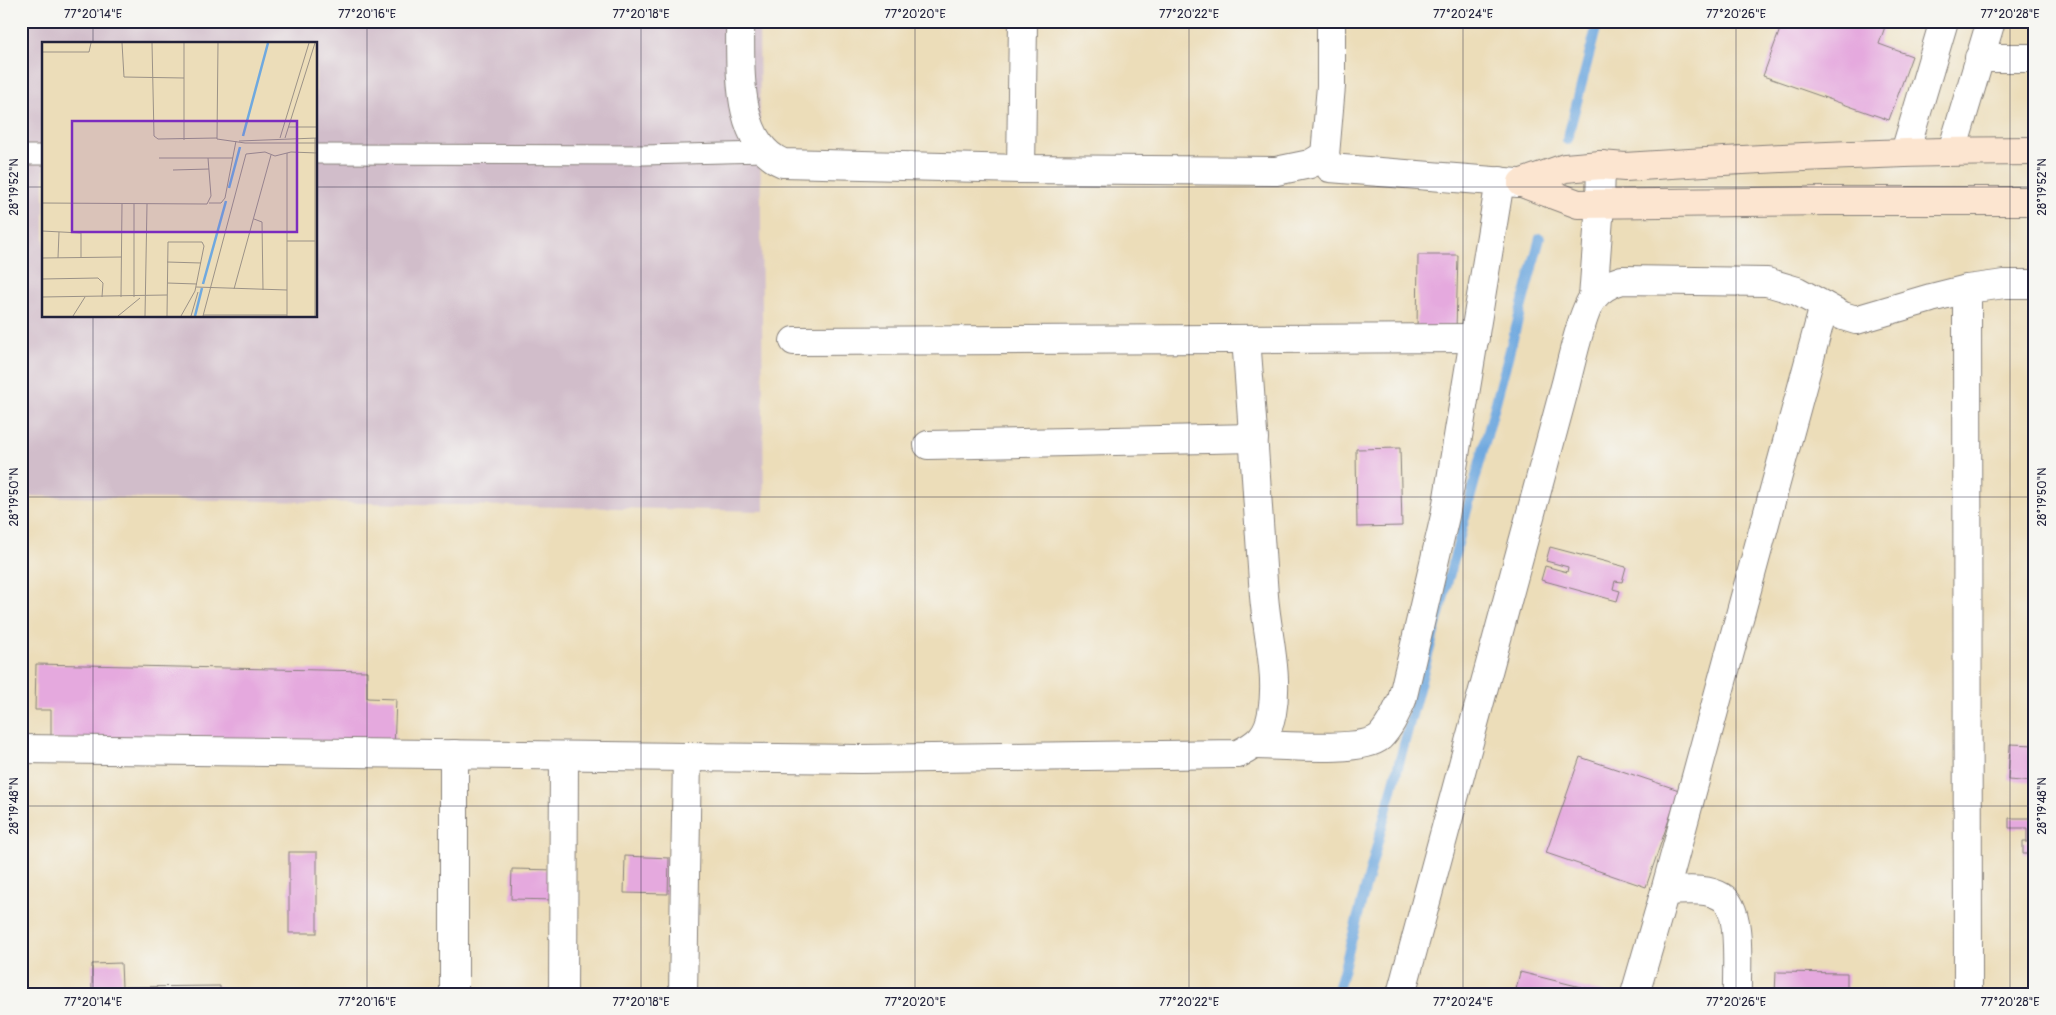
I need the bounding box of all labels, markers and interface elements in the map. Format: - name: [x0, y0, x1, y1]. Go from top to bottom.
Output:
- text: 77°20'14"E: [64, 7, 122, 22]
- text: 77°20'16"E: [338, 7, 396, 22]
- text: 77°20'18"E: [612, 7, 670, 22]
- text: 77°20'20"E: [884, 7, 946, 22]
- text: 77°20'22"E: [1159, 7, 1219, 22]
- text: 77°20'24"E: [1433, 7, 1493, 22]
- text: 77°20'26"E: [1706, 7, 1766, 22]
- text: 77°20'28"E: [1980, 7, 2040, 22]
- inset map: [42, 42, 318, 318]
- text: 28°19'52"N: [7, 158, 22, 216]
- text: 28°19'52"N: [2035, 158, 2050, 216]
- text: 28°19'50"N: [7, 468, 22, 526]
- text: 28°19'50"N: [2035, 468, 2050, 526]
- text: 28°19'48"N: [7, 777, 22, 835]
- text: 28°19'48"N: [2035, 777, 2050, 835]
- text: 77°20'14"E: [64, 995, 122, 1010]
- text: 77°20'16"E: [338, 995, 396, 1010]
- text: 77°20'18"E: [612, 995, 670, 1010]
- text: 77°20'20"E: [884, 995, 946, 1010]
- text: 77°20'22"E: [1159, 995, 1219, 1010]
- text: 77°20'24"E: [1433, 995, 1493, 1010]
- text: 77°20'26"E: [1706, 995, 1766, 1010]
- text: 77°20'28"E: [1980, 995, 2040, 1010]

